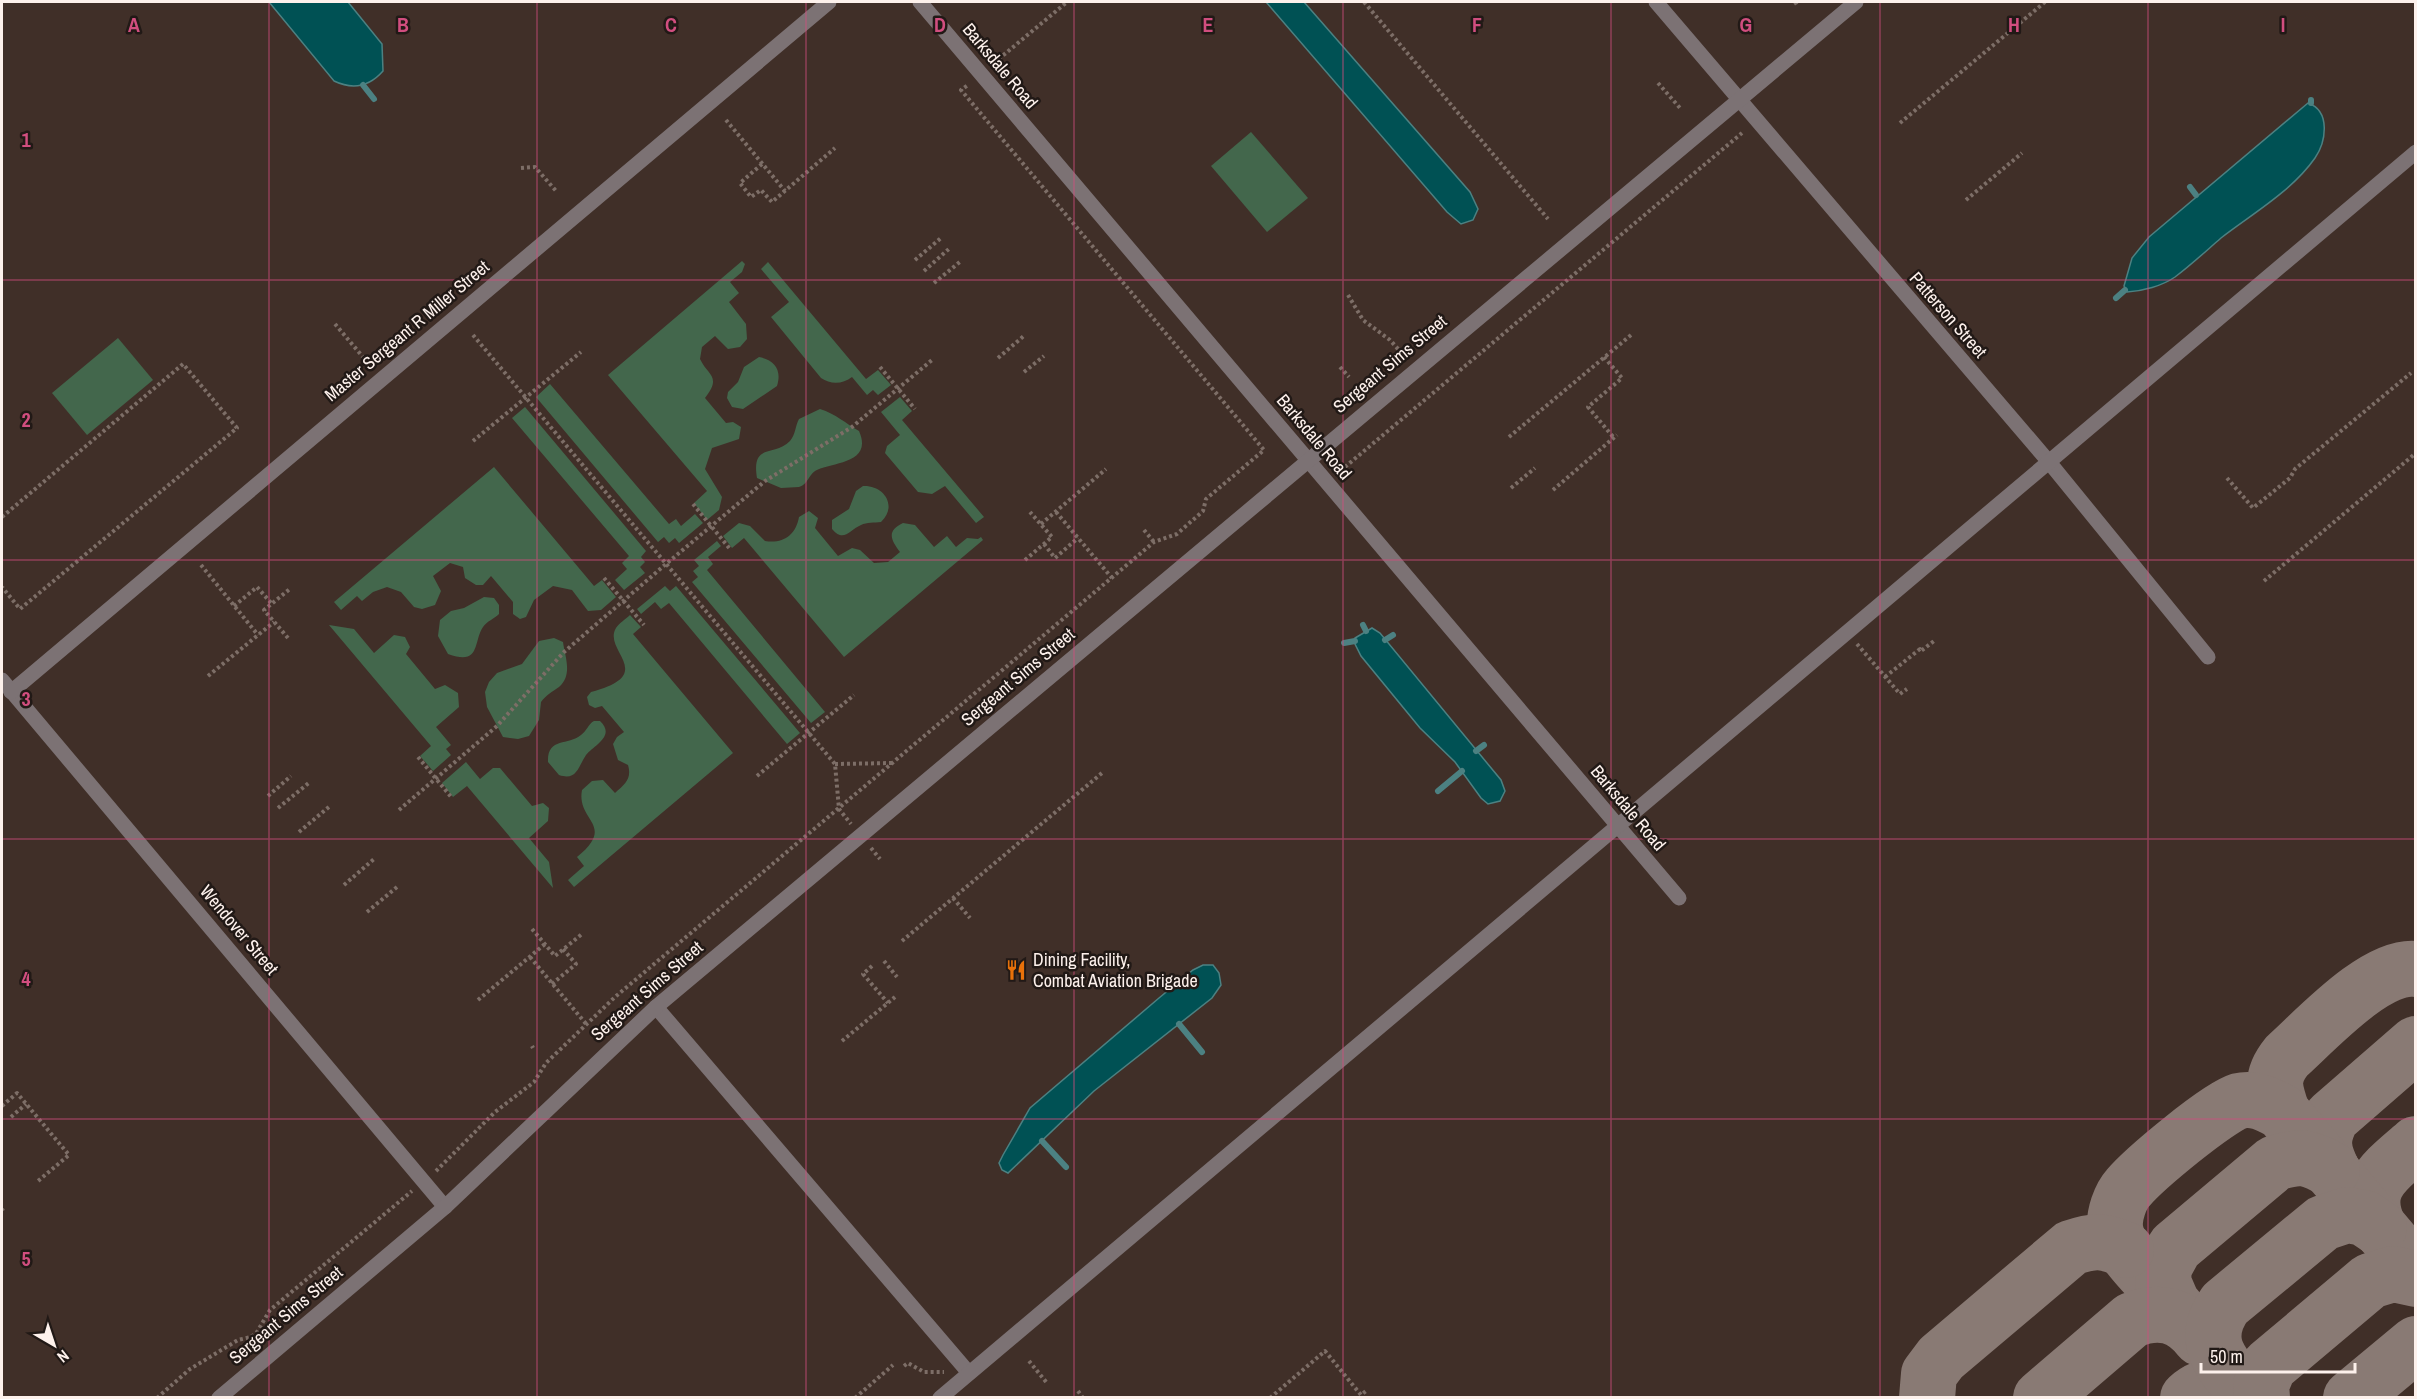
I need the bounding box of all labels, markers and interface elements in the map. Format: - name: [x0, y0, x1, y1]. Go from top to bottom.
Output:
- text: A: [128, 11, 140, 38]
- text: B: [397, 11, 409, 38]
- text: C: [665, 11, 677, 38]
- text: D: [934, 11, 946, 38]
- text: E: [1203, 11, 1214, 38]
- text: F: [1472, 11, 1482, 38]
- text: G: [1740, 11, 1752, 38]
- text: H: [2008, 11, 2020, 38]
- text: I: [2281, 11, 2285, 38]
- street label: Barksdale Road: [957, 17, 1044, 114]
- text: 1: [21, 126, 31, 153]
- street label: Master Sergeant R Miller Street: [319, 254, 494, 407]
- street label: Patterson Street: [1904, 266, 1993, 363]
- street label: Sergeant Sims Street: [1328, 309, 1452, 419]
- street label: Barksdale Road: [1271, 388, 1358, 485]
- text: 2: [21, 406, 31, 433]
- street label: Sergeant Sims Street: [956, 622, 1080, 732]
- text: 3: [21, 685, 31, 712]
- street label: Barksdale Road: [1585, 759, 1672, 856]
- street label: Wendover Street: [194, 879, 284, 980]
- street label: Sergeant Sims Street: [585, 935, 708, 1046]
- place label: Dining Facility, Combat Aviation Brigade: [1033, 947, 1198, 993]
- restaurant icon: Dining Facility, Combat Aviation Brigade: [1004, 958, 1028, 982]
- text: 4: [21, 965, 31, 992]
- text: 5: [21, 1245, 31, 1272]
- street label: Sergeant Sims Street: [224, 1260, 348, 1370]
- north arrow: [24, 1315, 84, 1375]
- scale bar: [2201, 1336, 2356, 1374]
- text: 50 m: [2210, 1344, 2243, 1369]
- text: N: [53, 1345, 74, 1368]

